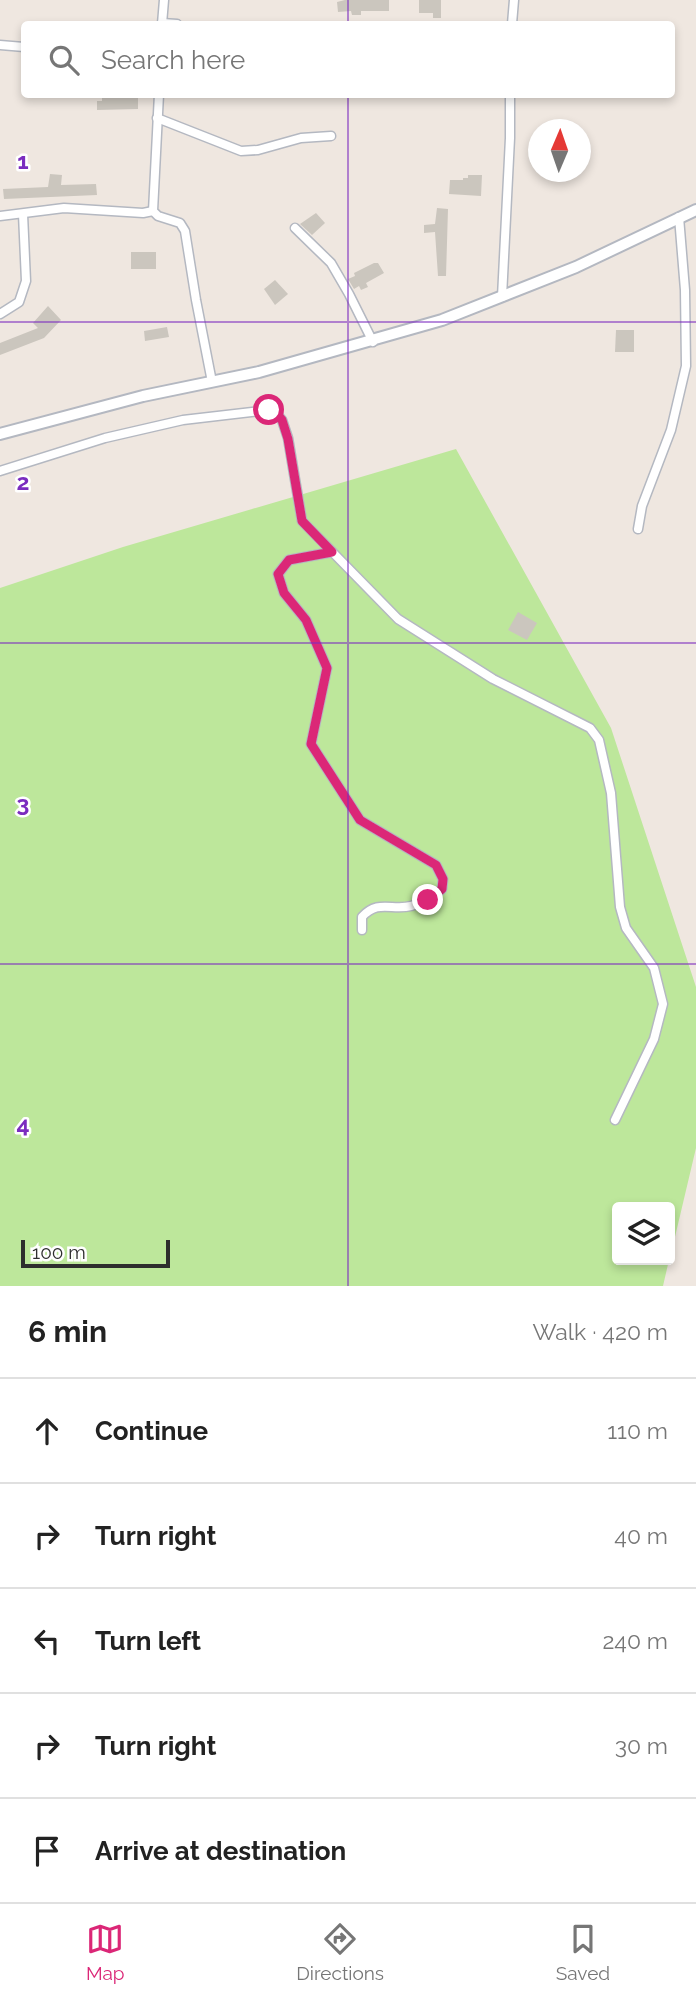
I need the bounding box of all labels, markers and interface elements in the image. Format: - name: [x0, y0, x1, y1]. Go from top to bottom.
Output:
- search box: [21, 21, 675, 98]
- icon: search: [45, 41, 83, 79]
- text: Search here: [101, 45, 245, 75]
- north arrow: [528, 119, 591, 182]
- text: 1: [17, 147, 29, 174]
- route start: [253, 394, 284, 425]
- text: 2: [17, 468, 29, 495]
- text: 3: [17, 790, 29, 817]
- route end: [412, 884, 443, 915]
- text: 4: [16, 1111, 30, 1138]
- map controls: [612, 1202, 675, 1265]
- button: layers: [612, 1202, 675, 1265]
- scale bar: [21, 1237, 170, 1269]
- text: 100 m: [32, 1241, 86, 1263]
- text: 6 min: [28, 1314, 107, 1349]
- text: Walk · 420 m: [532, 1318, 668, 1345]
- icon: ahead: [28, 1412, 66, 1450]
- text: Continue: [95, 1416, 208, 1446]
- text: 110 m: [607, 1417, 668, 1444]
- icon: right: [28, 1517, 66, 1555]
- text: Turn right: [95, 1521, 216, 1551]
- text: 40 m: [614, 1522, 668, 1549]
- icon: left: [28, 1622, 66, 1660]
- text: Turn left: [95, 1626, 201, 1656]
- text: 240 m: [602, 1627, 668, 1654]
- icon: right: [28, 1727, 66, 1765]
- text: Turn right: [95, 1731, 216, 1761]
- text: 30 m: [615, 1732, 668, 1759]
- icon: arrive: [28, 1832, 66, 1870]
- text: Arrive at destination: [95, 1836, 346, 1866]
- tab: Map: [86, 1920, 125, 1984]
- tab: Directions: [296, 1920, 384, 1984]
- tab: Saved: [556, 1920, 610, 1984]

